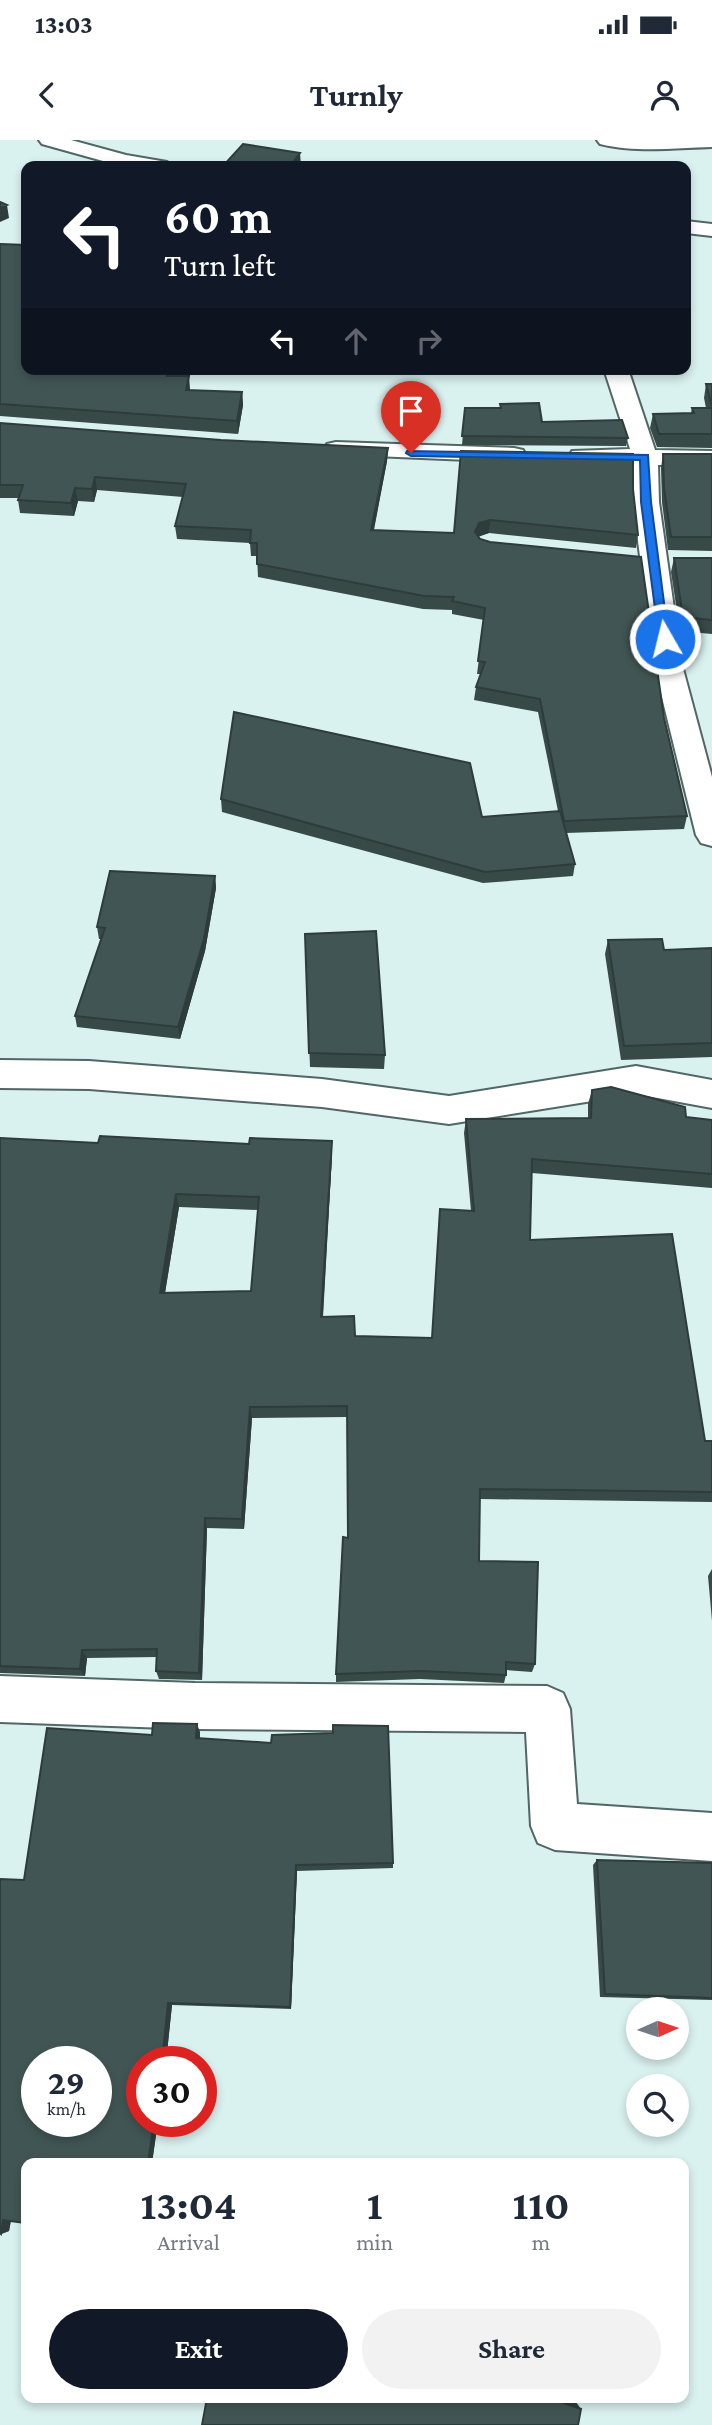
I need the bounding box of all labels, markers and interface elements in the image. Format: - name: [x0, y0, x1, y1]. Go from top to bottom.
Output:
- text: 13:03: [35, 10, 93, 39]
- icon: back: [28, 76, 66, 114]
- icon: person: [646, 76, 684, 114]
- text: Turnly: [309, 77, 403, 113]
- icon: left: [49, 189, 140, 280]
- text: 60 m: [164, 189, 271, 244]
- text: Turn left: [164, 247, 275, 283]
- icon: left: [264, 322, 302, 360]
- icon: ahead: [337, 322, 375, 360]
- icon: right: [410, 322, 448, 360]
- pin: [381, 381, 441, 453]
- icon: arrive: [392, 392, 430, 430]
- position arrow: [628, 602, 702, 676]
- north arrow: [626, 1997, 690, 2060]
- map controls: [626, 1997, 689, 2137]
- speed limit sign: 30: [126, 2046, 217, 2137]
- text: 29: [48, 2063, 85, 2102]
- button: search: [626, 2074, 689, 2137]
- text: km/h: [47, 2099, 86, 2119]
- text: 13:04: [141, 2181, 237, 2228]
- text: 1: [367, 2181, 382, 2228]
- text: 110: [513, 2181, 569, 2228]
- text: Arrival: [157, 2229, 220, 2255]
- text: min: [356, 2229, 393, 2255]
- text: m: [532, 2229, 550, 2255]
- button: Exit: [49, 2309, 348, 2389]
- button: Share: [362, 2309, 661, 2389]

